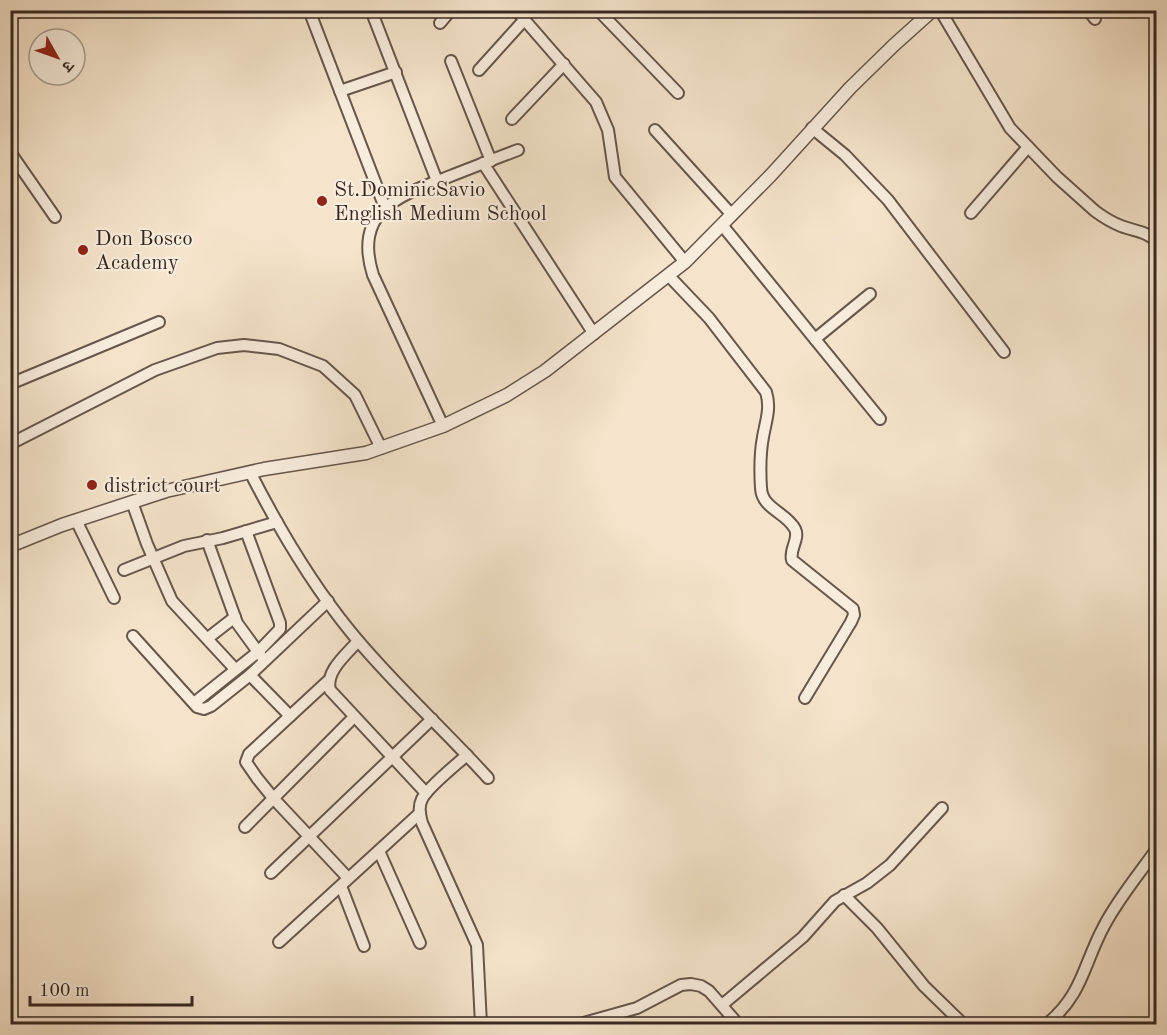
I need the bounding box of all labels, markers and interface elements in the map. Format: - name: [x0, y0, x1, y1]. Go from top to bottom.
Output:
- north arrow: [27, 27, 87, 87]
- text: उ: [57, 56, 76, 75]
- place label: St.DominicSavio English Medium School: [334, 180, 547, 225]
- marker: St.DominicSavio English Medium School: [315, 194, 329, 208]
- place label: Don Bosco Academy: [95, 229, 193, 274]
- marker: Don Bosco Academy: [76, 243, 90, 257]
- place label: district court: [104, 476, 221, 497]
- marker: district court: [85, 478, 99, 492]
- scale bar: [30, 969, 192, 1007]
- text: 100 m: [39, 982, 90, 1000]

